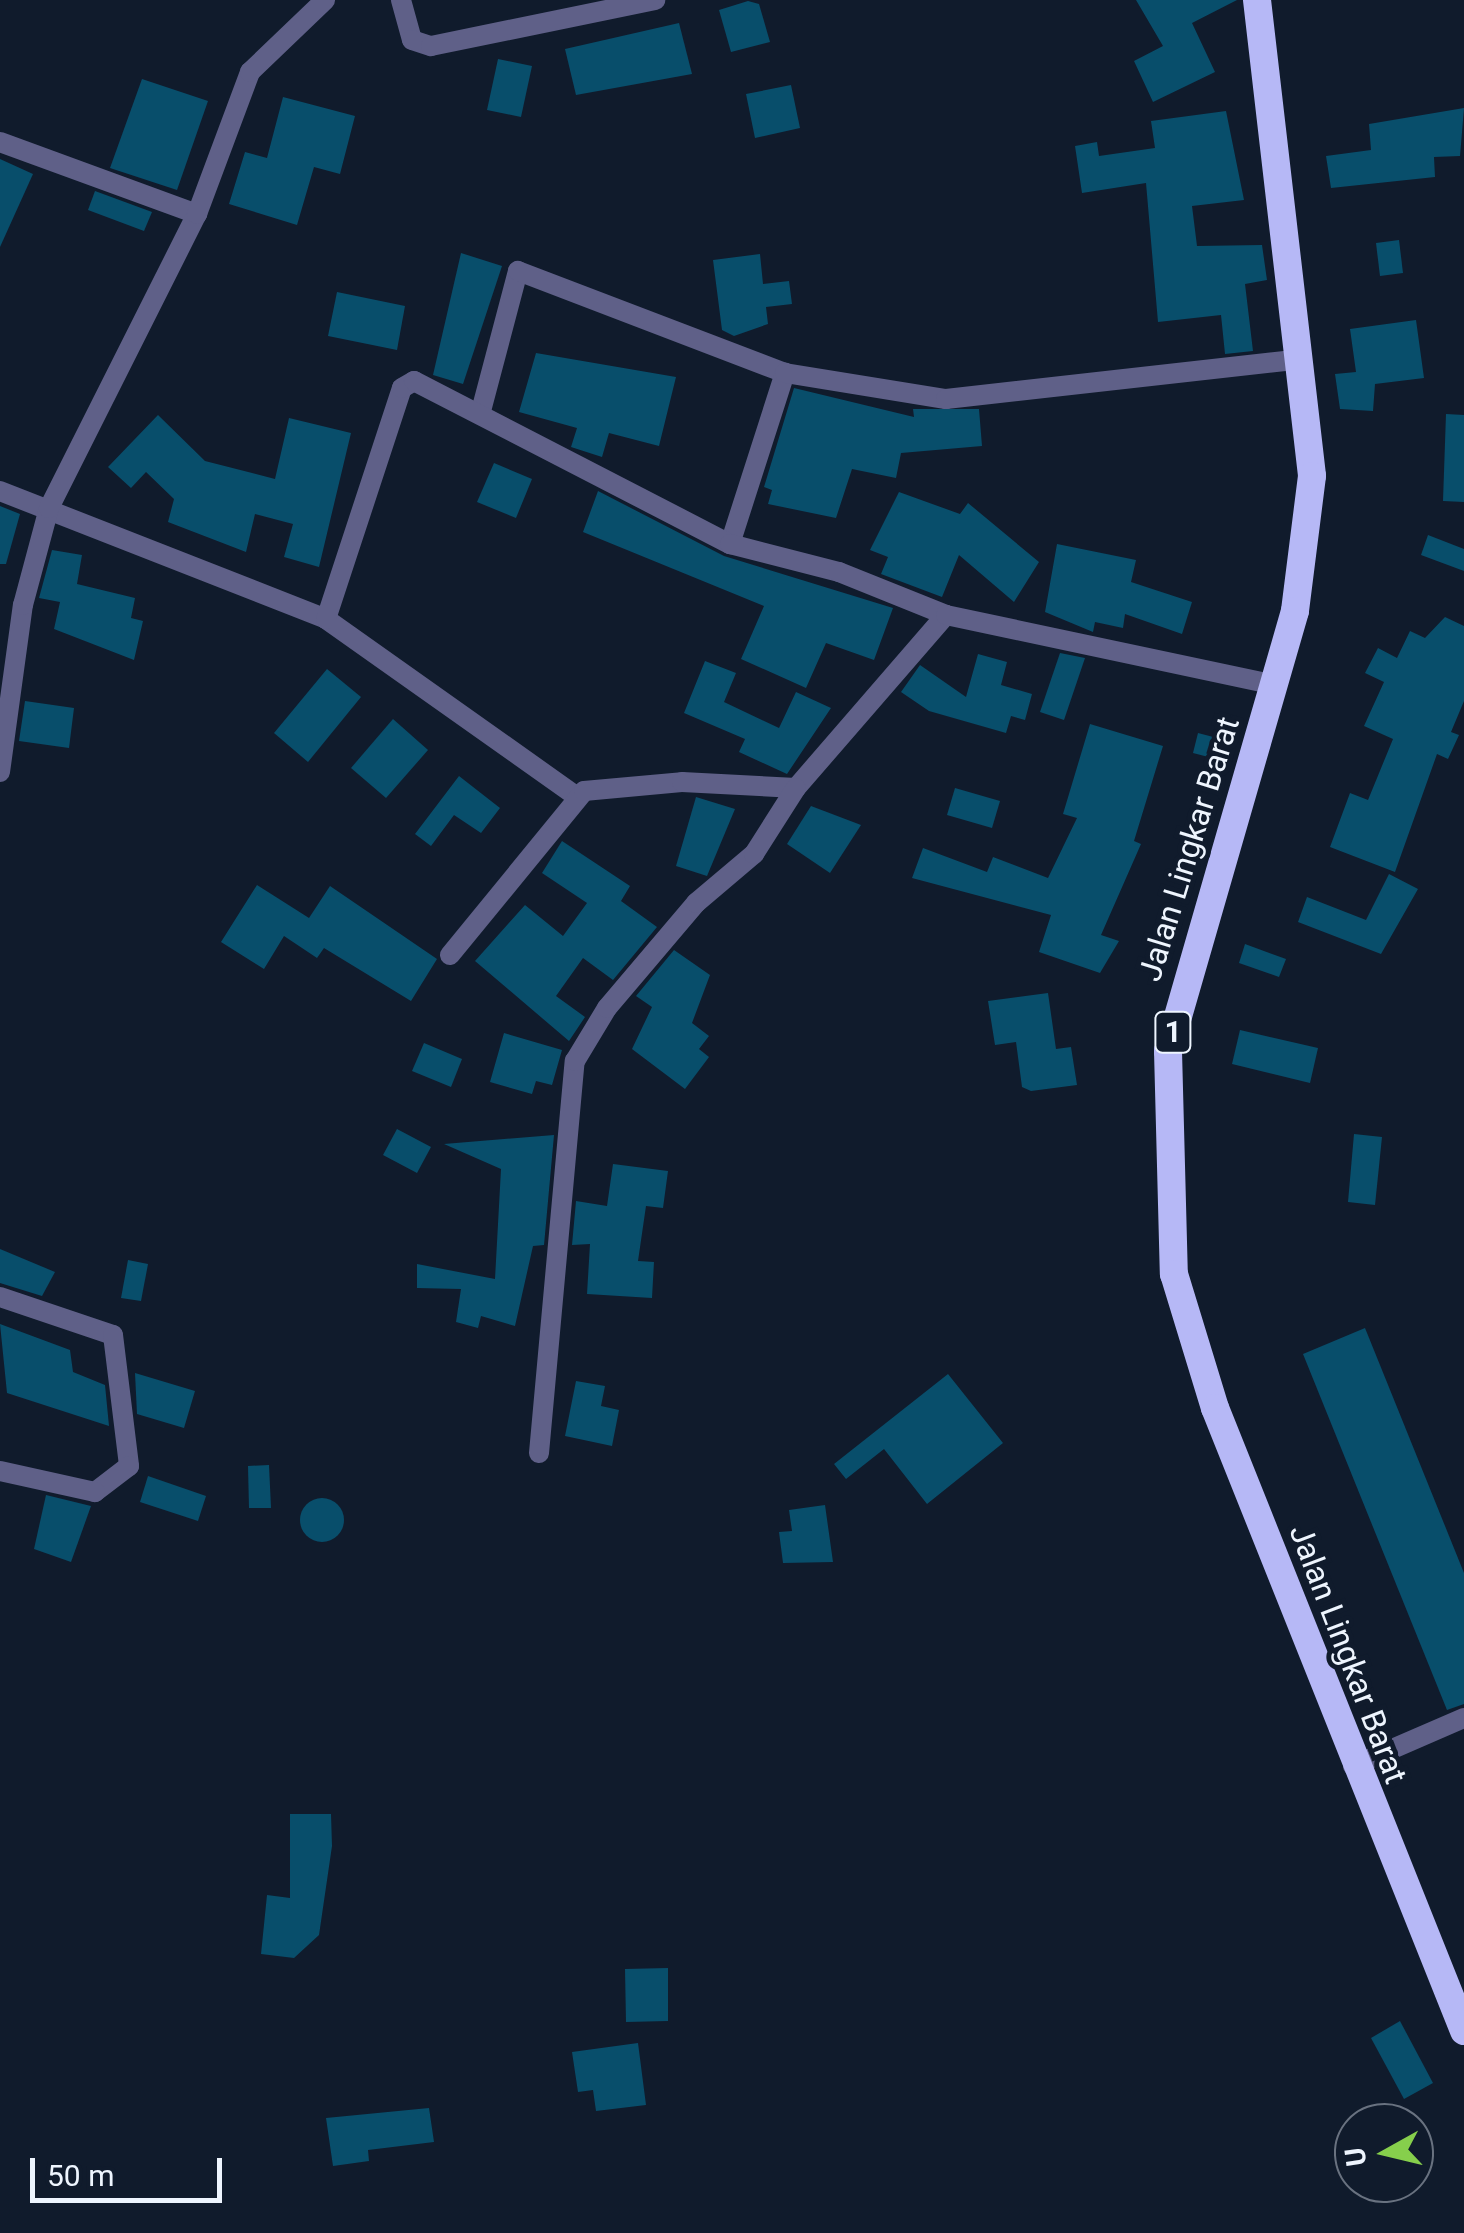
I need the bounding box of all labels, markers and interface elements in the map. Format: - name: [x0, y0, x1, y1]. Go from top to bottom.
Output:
- street label: Jalan Lingkar Barat: [1131, 712, 1247, 986]
- road number: 1: [1153, 1007, 1193, 1057]
- street label: Jalan Lingkar Barat: [1281, 1519, 1415, 1789]
- north arrow: [1334, 2103, 1434, 2203]
- scale bar: [35, 2138, 228, 2200]
- text: U: [1338, 2146, 1373, 2168]
- text: 50 m: [47, 2158, 114, 2193]

